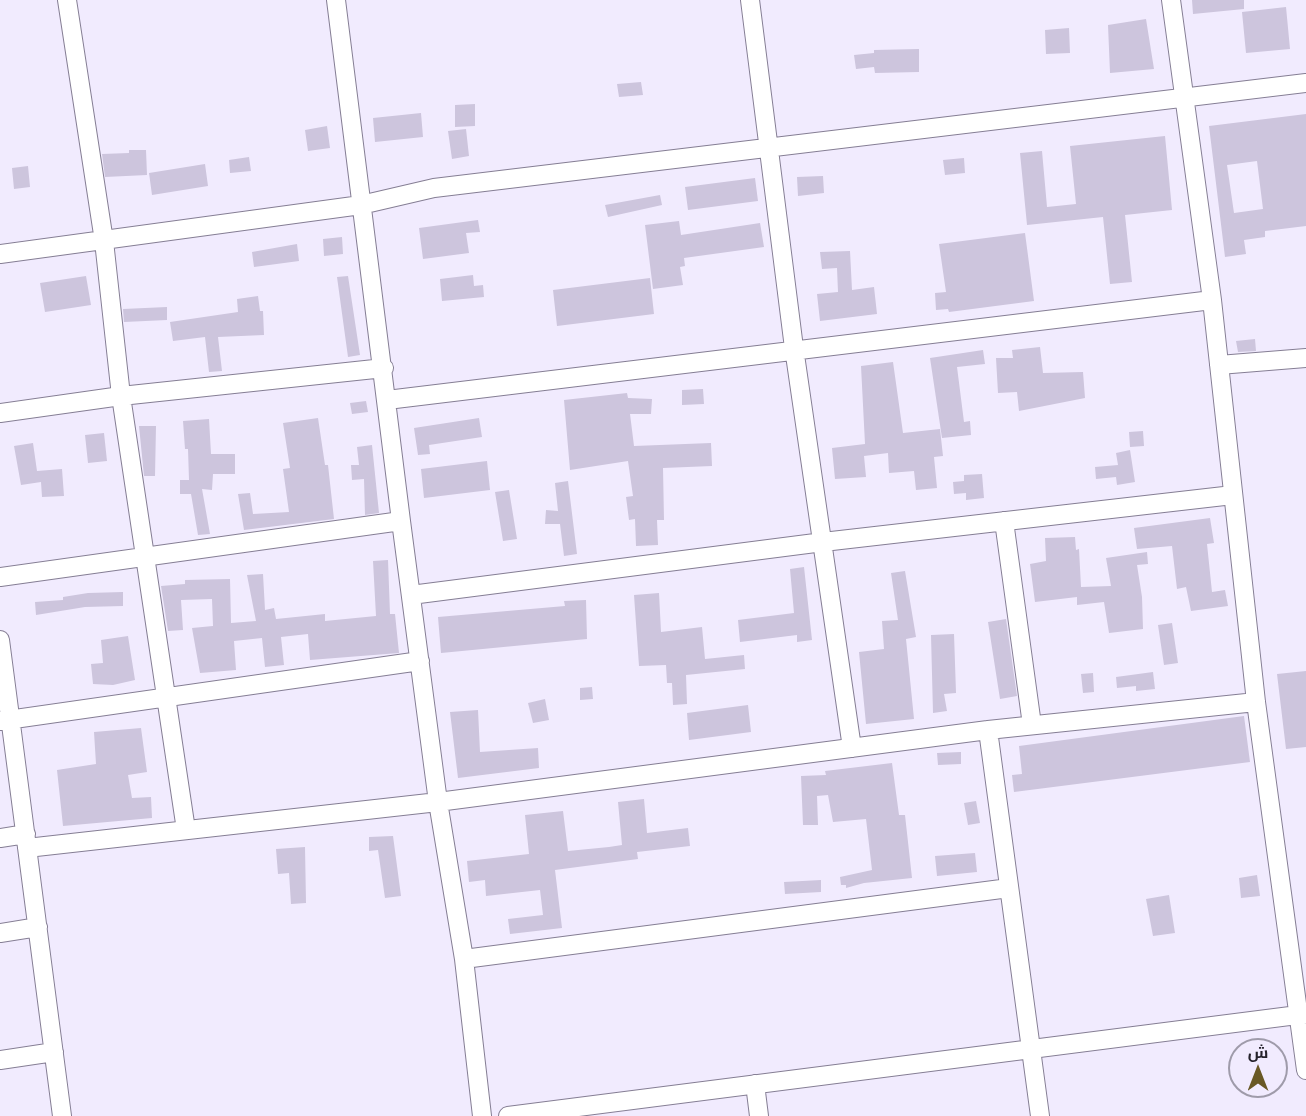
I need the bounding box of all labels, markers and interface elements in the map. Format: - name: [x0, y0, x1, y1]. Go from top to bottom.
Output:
- north arrow: [1228, 1038, 1288, 1098]
- text: ش: [1248, 1043, 1268, 1061]

